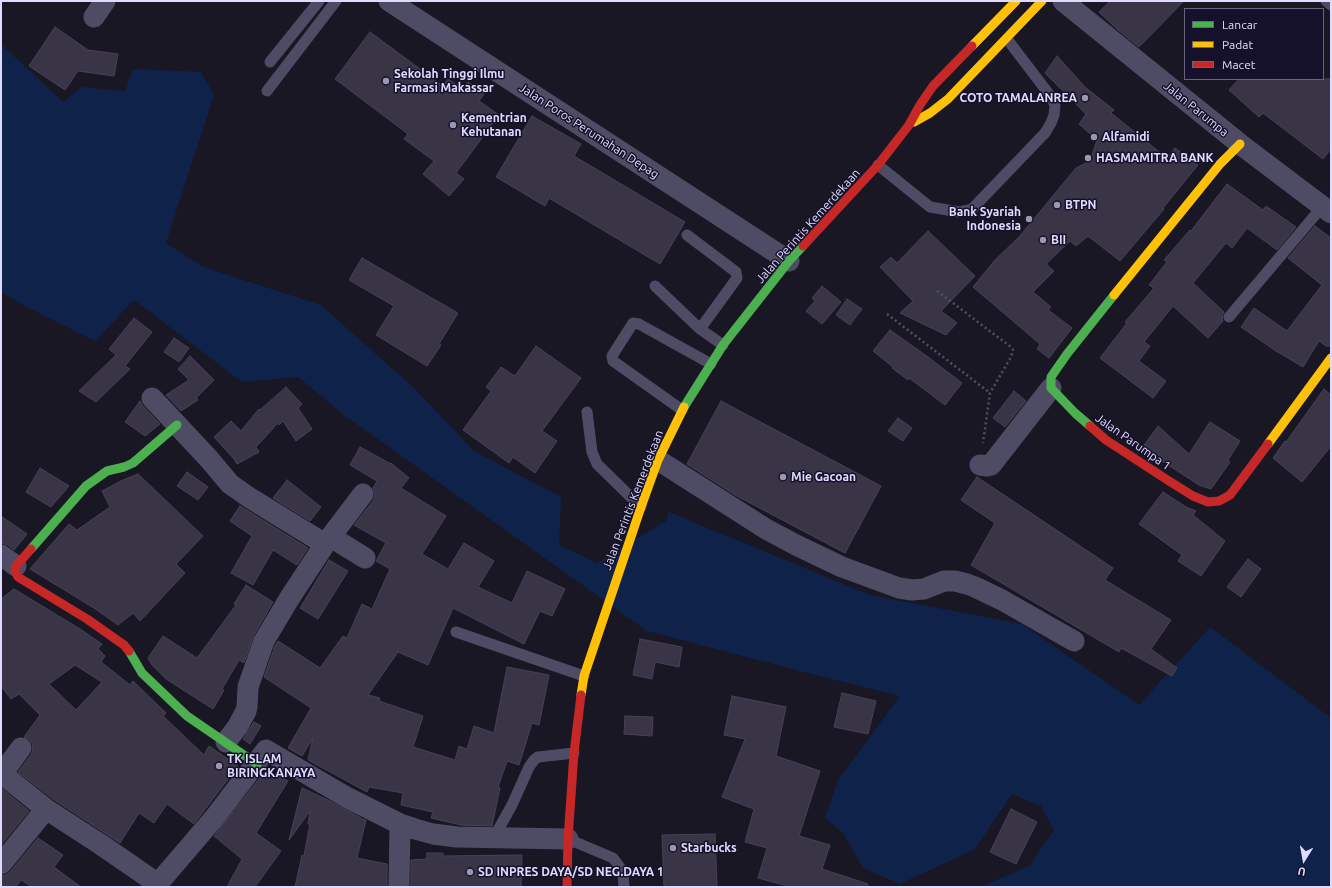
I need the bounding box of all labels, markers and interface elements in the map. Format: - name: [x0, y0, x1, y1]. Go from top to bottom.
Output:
- legend: [1184, 8, 1324, 80]
- text: Lancar: [1222, 18, 1257, 31]
- text: Padat: [1222, 38, 1253, 51]
- text: Macet: [1222, 58, 1255, 71]
- place label: Sekolah Tinggi Ilmu Farmasi Makassar: [394, 67, 504, 95]
- marker: Sekolah Tinggi Ilmu Farmasi Makassar: [381, 76, 391, 86]
- street label: Jalan Parumpa: [1161, 78, 1231, 140]
- street label: Jalan Poros Perumahan Depag: [516, 80, 662, 182]
- place label: COTO TAMALANREA: [959, 91, 1077, 105]
- marker: COTO TAMALANREA: [1080, 93, 1090, 103]
- place label: Kementrian Kehutanan: [461, 111, 527, 139]
- marker: Kementrian Kehutanan: [448, 120, 458, 130]
- place label: Alfamidi: [1102, 130, 1150, 144]
- marker: Alfamidi: [1089, 132, 1099, 142]
- place label: HASMAMITRA BANK: [1096, 151, 1214, 165]
- marker: HASMAMITRA BANK: [1083, 153, 1093, 163]
- street label: Jalan Perintis Kemerdekaan: [753, 166, 863, 286]
- place label: BTPN: [1065, 198, 1097, 212]
- marker: BTPN: [1052, 200, 1062, 210]
- place label: Bank Syariah Indonesia: [949, 205, 1021, 233]
- marker: Bank Syariah Indonesia: [1024, 214, 1034, 224]
- place label: BII: [1051, 233, 1066, 247]
- marker: BII: [1038, 235, 1048, 245]
- street label: Jalan Parumpa 1: [1093, 411, 1173, 473]
- street label: Jalan Perintis Kemerdekaan: [600, 428, 666, 572]
- place label: Mie Gacoan: [791, 470, 856, 484]
- marker: Mie Gacoan: [778, 472, 788, 482]
- place label: TK ISLAM BIRINGKANAYA: [227, 752, 315, 780]
- marker: TK ISLAM BIRINGKANAYA: [214, 761, 224, 771]
- north arrow: [1284, 840, 1324, 880]
- place label: Starbucks: [681, 841, 737, 855]
- marker: Starbucks: [668, 843, 678, 853]
- place label: SD INPRES DAYA/SD NEG.DAYA 1: [478, 865, 664, 879]
- text: U: [1297, 865, 1307, 878]
- marker: SD INPRES DAYA/SD NEG.DAYA 1: [465, 867, 475, 877]

